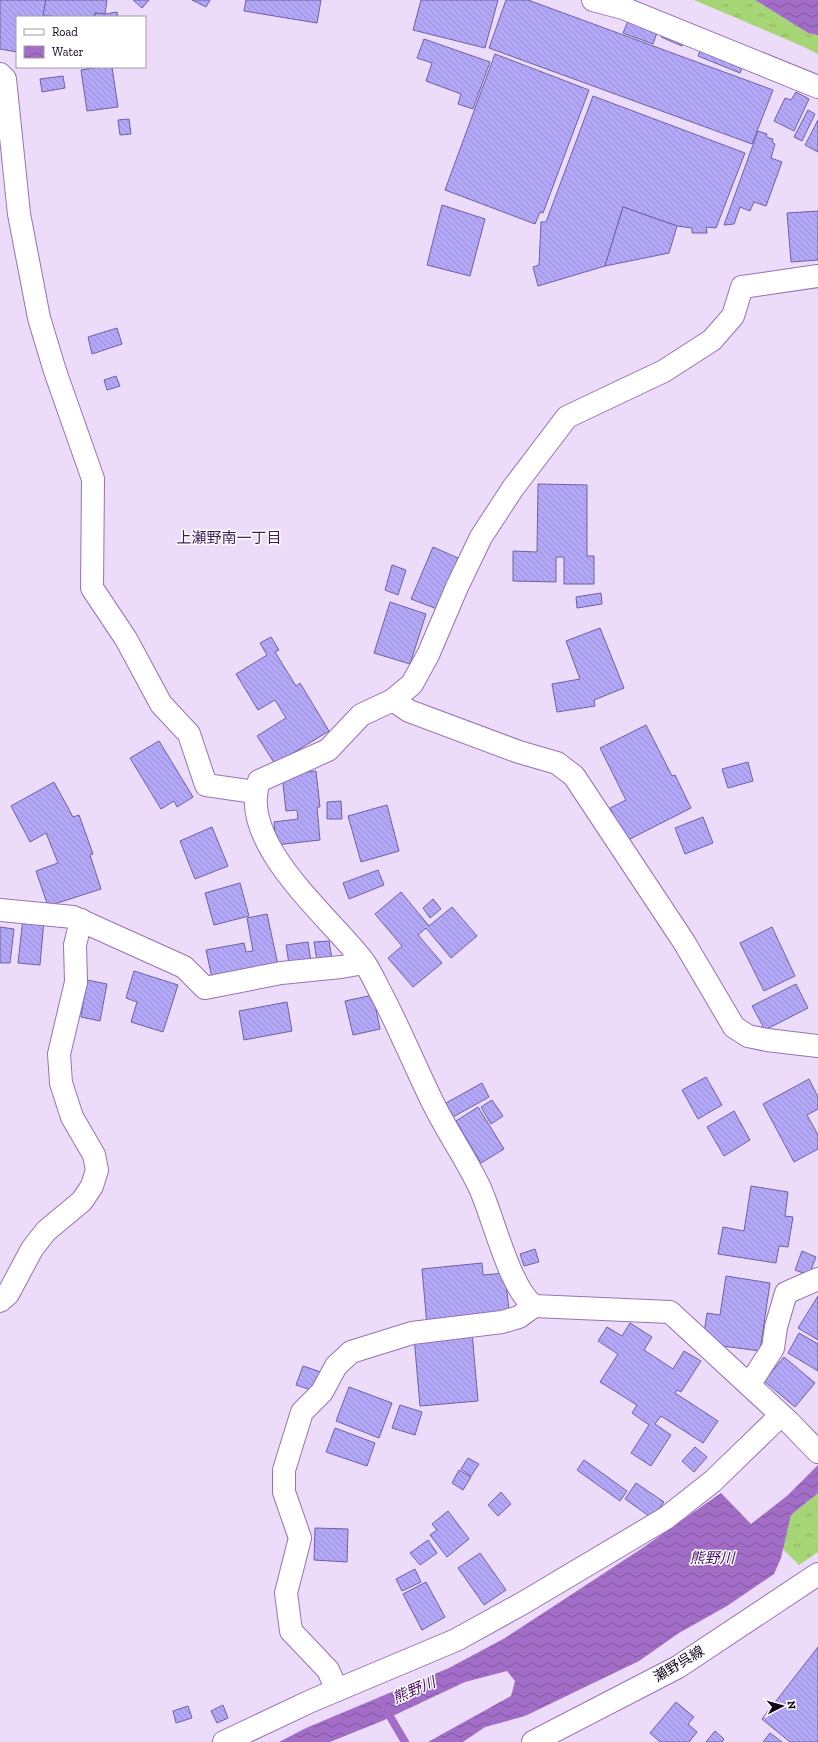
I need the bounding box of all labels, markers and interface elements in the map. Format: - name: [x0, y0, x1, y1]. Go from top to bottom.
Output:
- legend: [16, 16, 146, 68]
- text: Road: [52, 25, 78, 39]
- text: Water: [52, 45, 84, 59]
- district label: 上瀬野南一丁目: [176, 529, 282, 547]
- water label: 熊野川: [689, 1549, 736, 1567]
- street label: 瀬野呉線: [651, 1642, 707, 1686]
- water label: 熊野川: [390, 1672, 440, 1707]
- north arrow: [762, 1686, 802, 1726]
- text: N: [785, 1700, 798, 1710]

